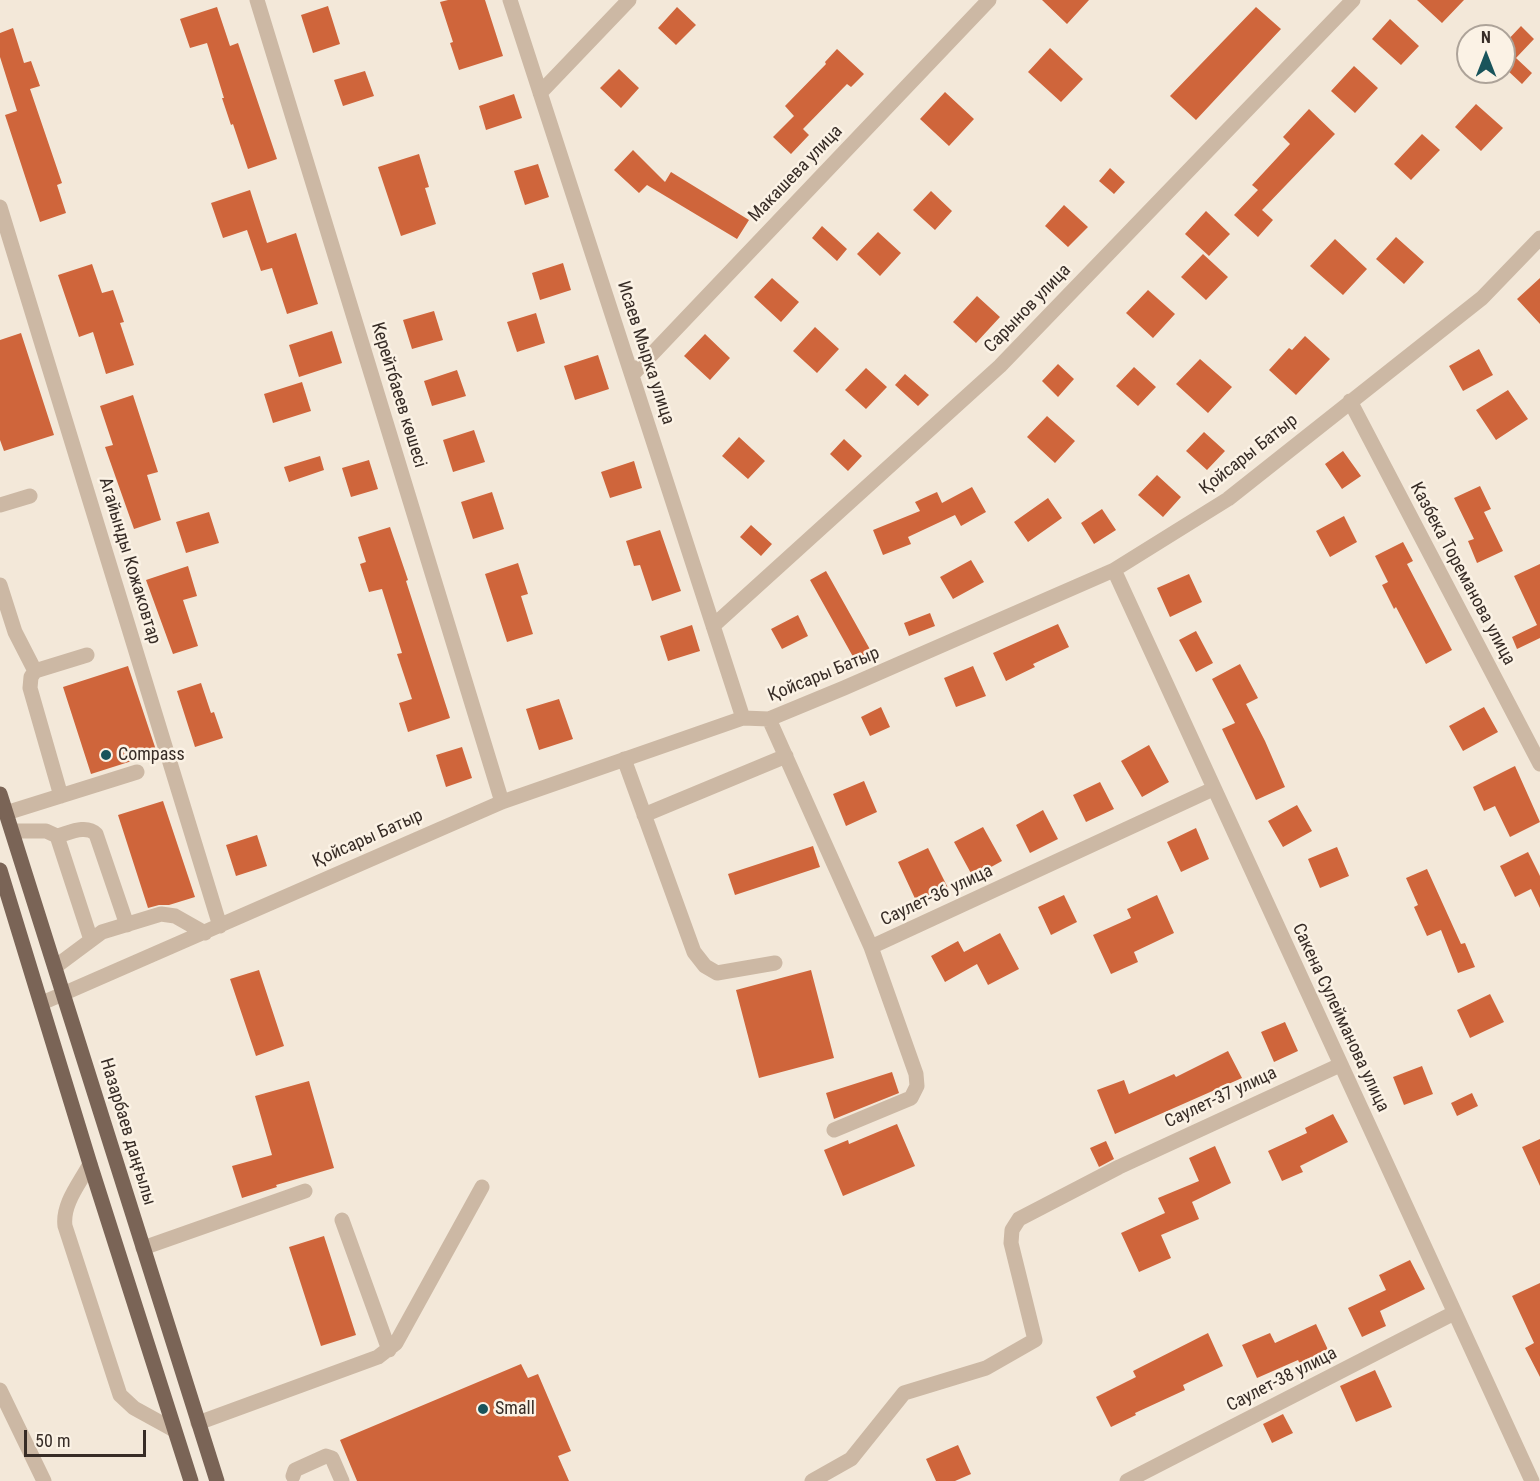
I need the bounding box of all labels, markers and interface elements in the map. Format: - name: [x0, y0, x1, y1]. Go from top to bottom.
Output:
- north arrow: [1456, 24, 1516, 84]
- text: N: [1481, 28, 1491, 47]
- street label: Макашева улица: [744, 121, 848, 227]
- street label: Сарынов улица: [980, 260, 1076, 358]
- street label: Исаев Мырка улица: [612, 279, 678, 427]
- street label: Керейтбаеев көшесі: [366, 320, 430, 470]
- street label: Қойсары Батыр: [1196, 410, 1302, 500]
- street label: Агайынды Кожаковтар: [93, 475, 165, 647]
- street label: Казбека Тореманова улица: [1405, 479, 1519, 669]
- street label: Қойсары Батыр: [765, 643, 883, 707]
- place label: Compass: [118, 744, 185, 766]
- marker: Compass: [99, 748, 113, 762]
- street label: Қойсары Батыр: [310, 805, 426, 873]
- street label: Саулет-36 улица: [878, 861, 996, 931]
- street label: Сакена Сулейманова улица: [1287, 920, 1393, 1116]
- street label: Назарбаев даңғылы: [94, 1056, 160, 1208]
- street label: Саулет-37 улица: [1162, 1063, 1280, 1133]
- street label: Саулет-38 улица: [1223, 1343, 1341, 1417]
- place label: Small: [495, 1398, 535, 1420]
- marker: Small: [476, 1402, 490, 1416]
- scale bar: [27, 1418, 148, 1456]
- text: 50 m: [35, 1430, 70, 1451]

